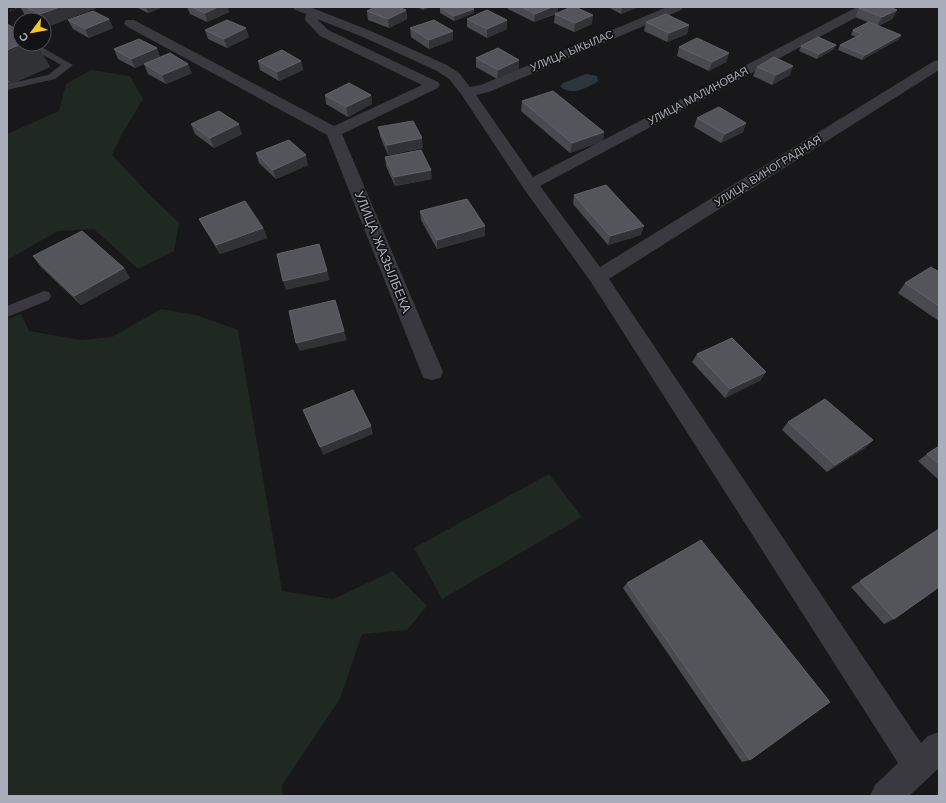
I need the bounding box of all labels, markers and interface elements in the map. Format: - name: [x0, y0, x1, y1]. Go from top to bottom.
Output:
- north arrow: [12, 12, 52, 52]
- street label: УЛИЦА ЫКЫЛАС: [528, 28, 616, 74]
- text: С: [16, 30, 32, 44]
- street label: УЛИЦА МАЛИНОВАЯ: [646, 64, 750, 128]
- street label: УЛИЦА ВИНОГРАДНАЯ: [712, 133, 824, 209]
- street label: УЛИЦА ЖАЗЫЛБЕКА: [352, 189, 414, 316]

